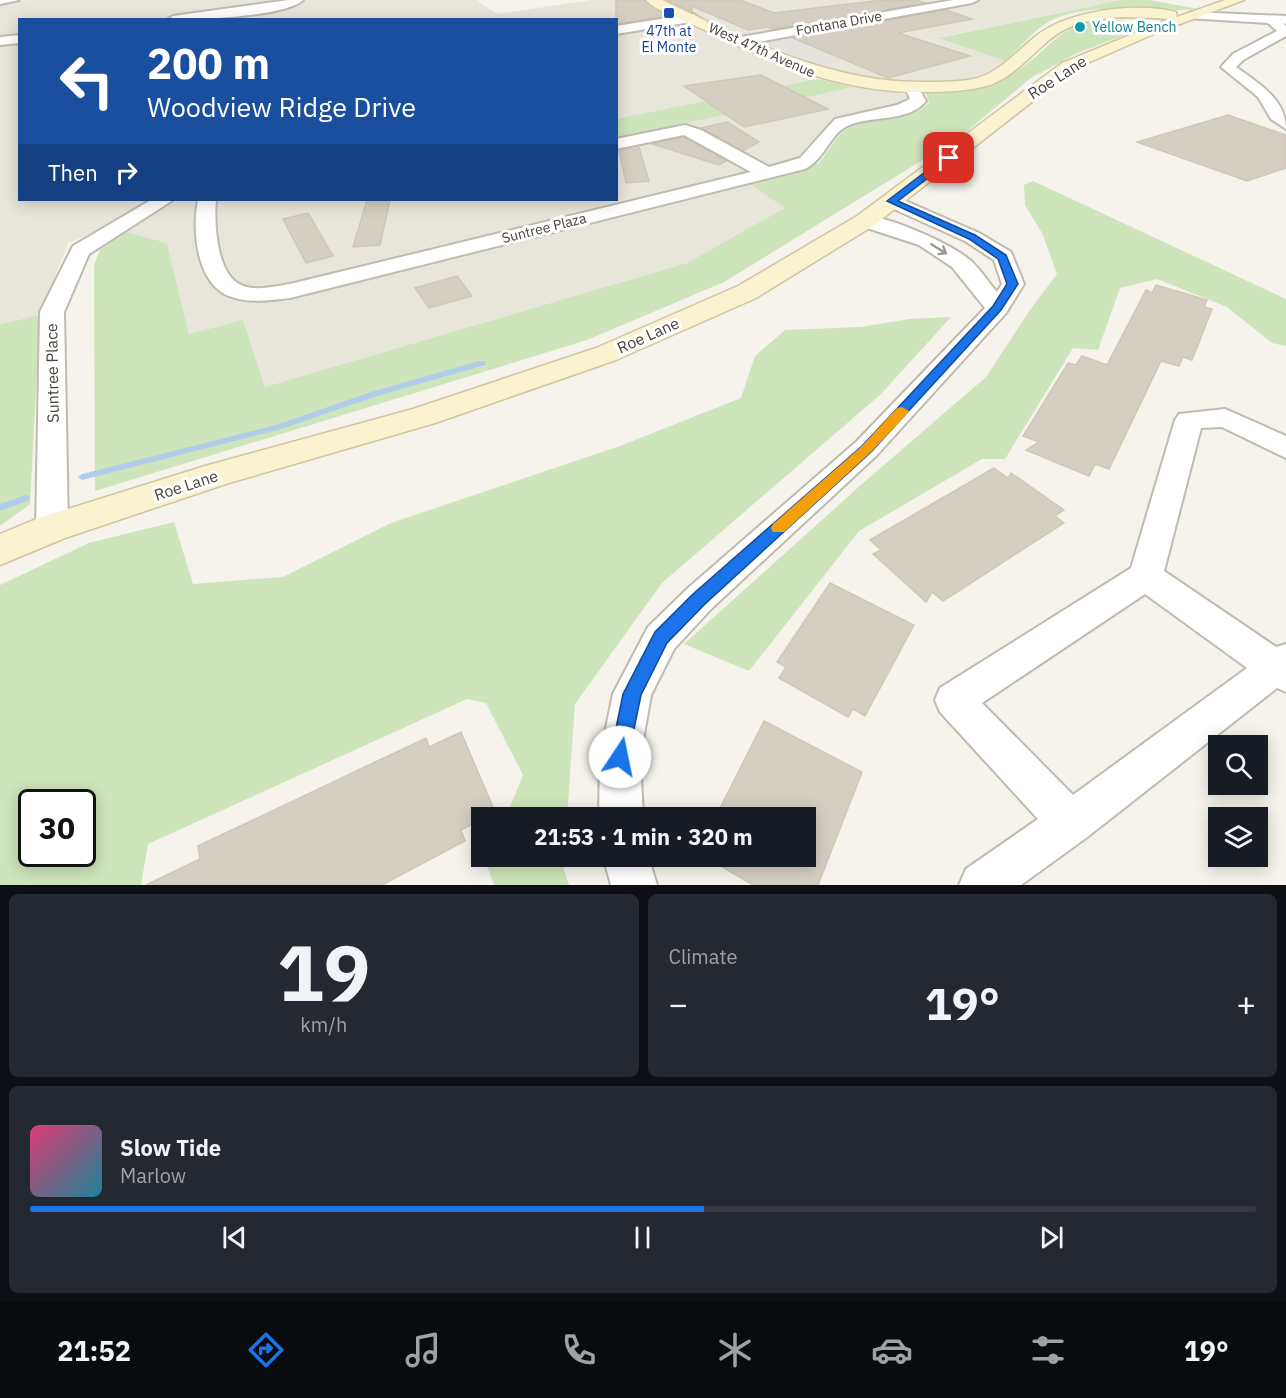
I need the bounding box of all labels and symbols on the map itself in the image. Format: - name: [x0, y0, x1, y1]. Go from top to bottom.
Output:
- marker: 47th at El Monte: [662, 6, 676, 20]
- street label: Fontana Drive: [795, 7, 884, 39]
- street label: West 47th Avenue: [706, 18, 818, 82]
- place label: Yellow Bench: [1092, 18, 1176, 36]
- marker: Yellow Bench: [1073, 20, 1087, 34]
- place label: 47th at El Monte: [642, 22, 697, 56]
- street label: Roe Lane: [1024, 51, 1090, 103]
- pin: [923, 132, 974, 183]
- street label: Suntree Plaza: [500, 209, 589, 247]
- one-way arrow: [930, 243, 947, 256]
- street label: Roe Lane: [614, 312, 682, 358]
- street label: Suntree Place: [41, 323, 63, 423]
- street label: Roe Lane: [152, 465, 221, 505]
- position arrow: [588, 725, 652, 789]
- speed limit sign: 30: [18, 789, 96, 867]

